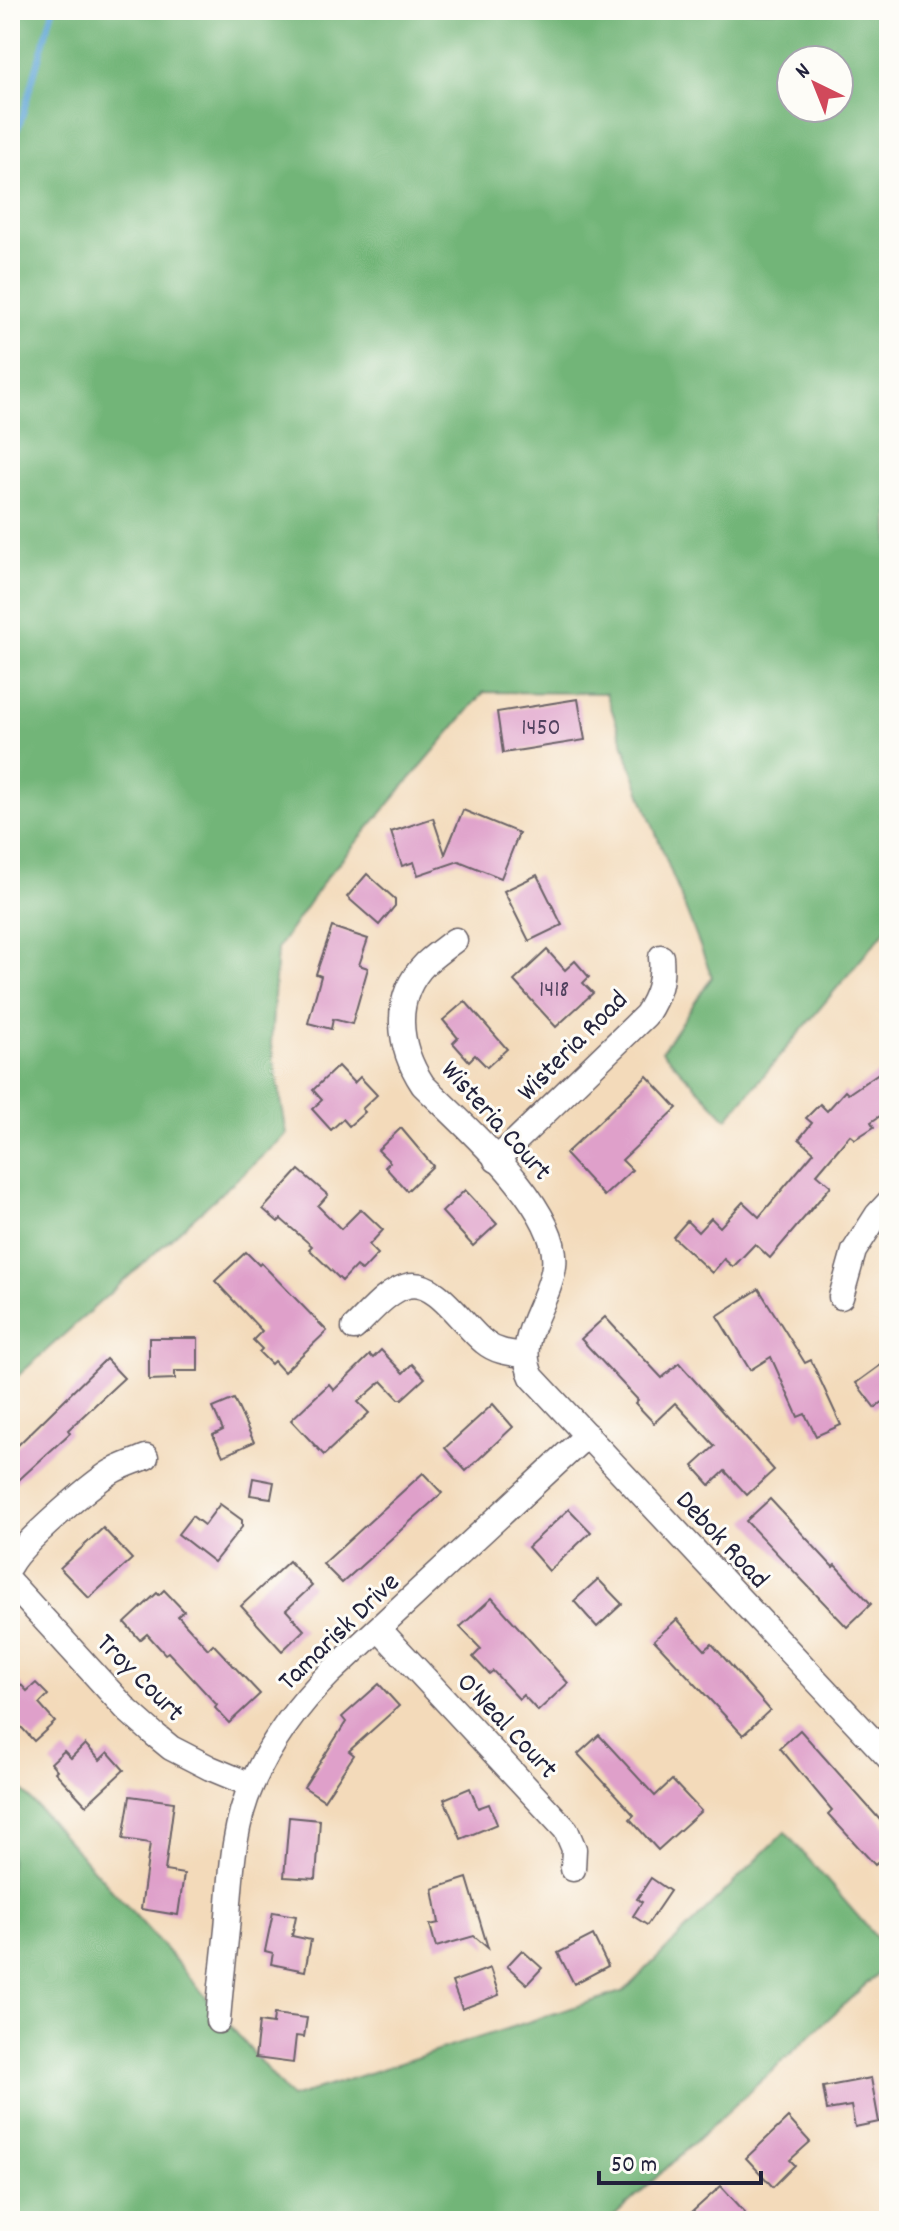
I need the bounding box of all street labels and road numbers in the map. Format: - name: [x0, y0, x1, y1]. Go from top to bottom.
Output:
- street label: Wisteria Road: [510, 983, 639, 1112]
- street label: Wisteria Court: [429, 1053, 559, 1191]
- street label: Debok Road: [664, 1483, 776, 1600]
- street label: Tamarisk Drive: [271, 1565, 410, 1702]
- street label: Troy Court: [85, 1626, 192, 1733]
- street label: O'Neal Court: [445, 1665, 565, 1790]

